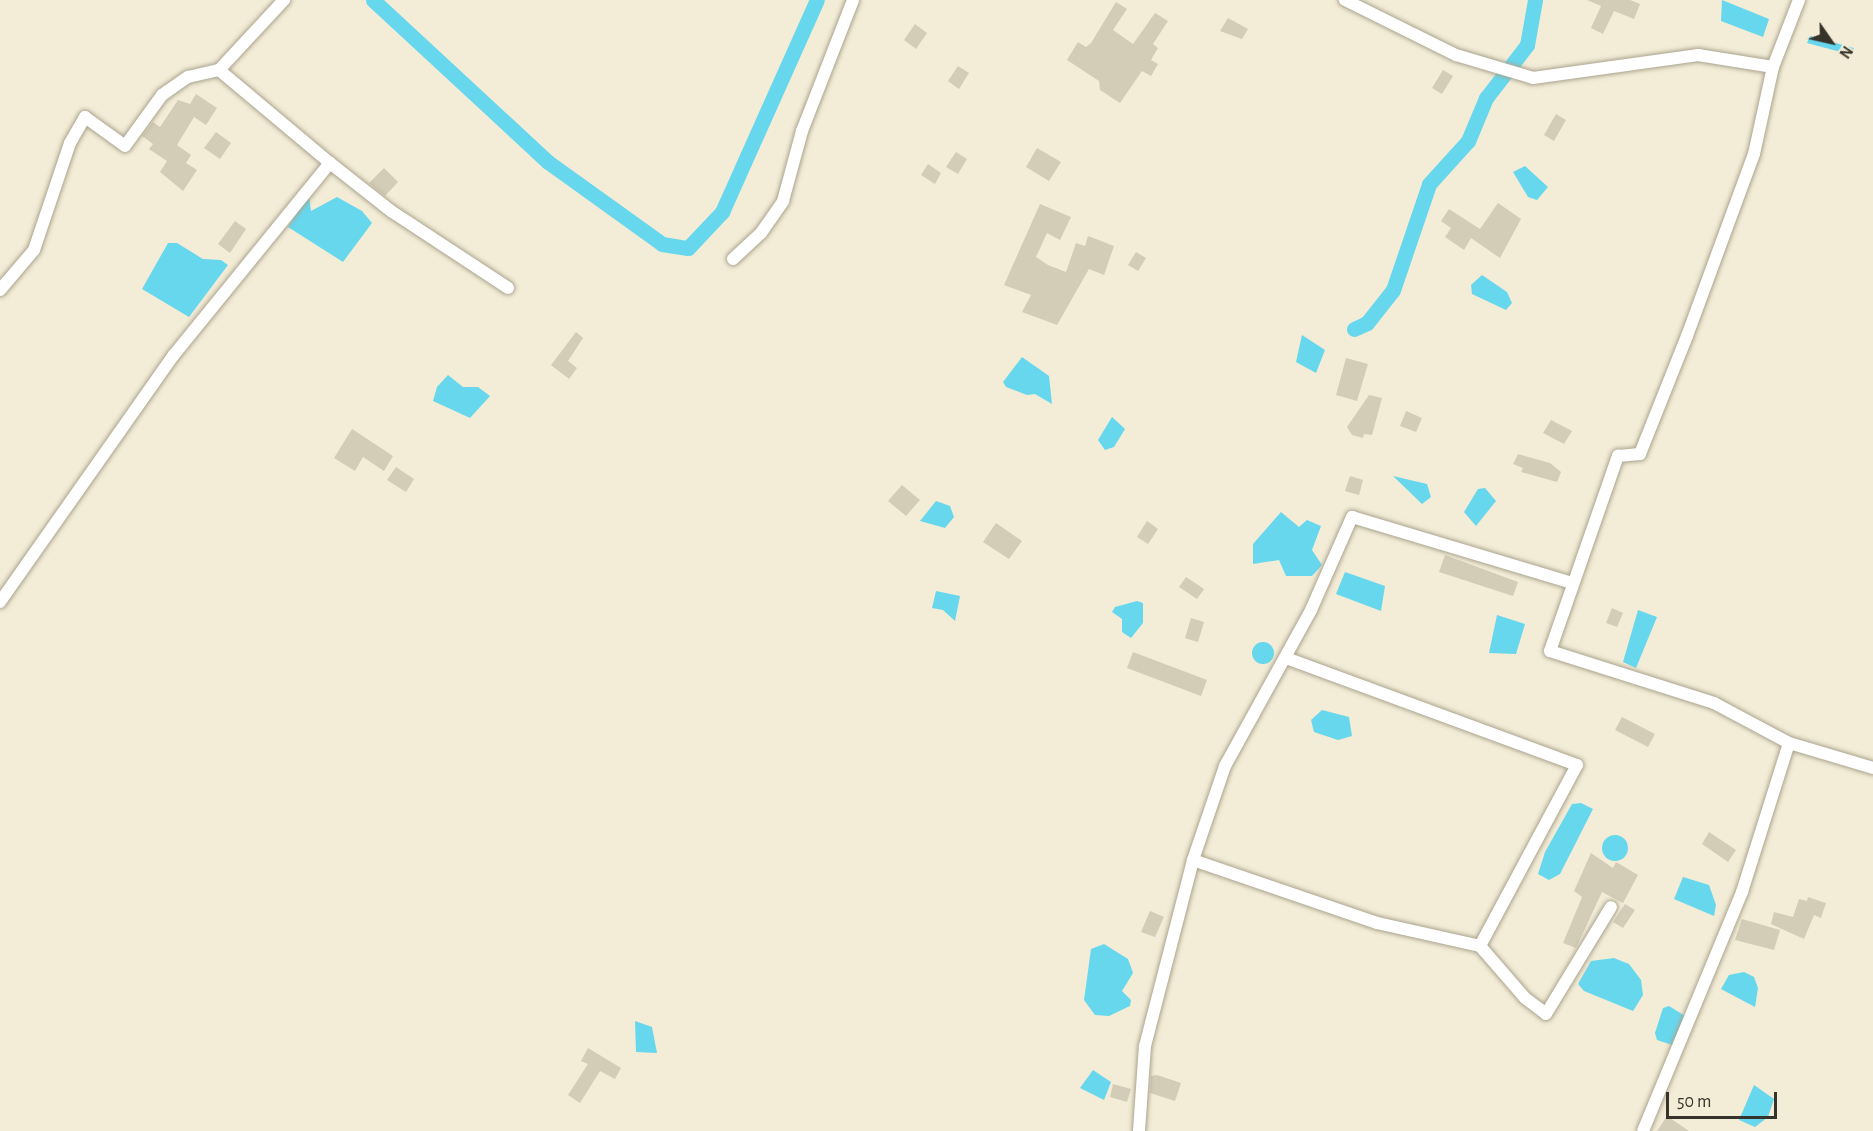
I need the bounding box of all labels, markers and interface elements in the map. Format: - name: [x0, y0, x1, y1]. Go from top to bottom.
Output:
- north arrow: [1801, 12, 1861, 72]
- text: N: [1836, 43, 1856, 61]
- scale bar: [1669, 1080, 1780, 1118]
- text: 50 m: [1677, 1093, 1711, 1111]

